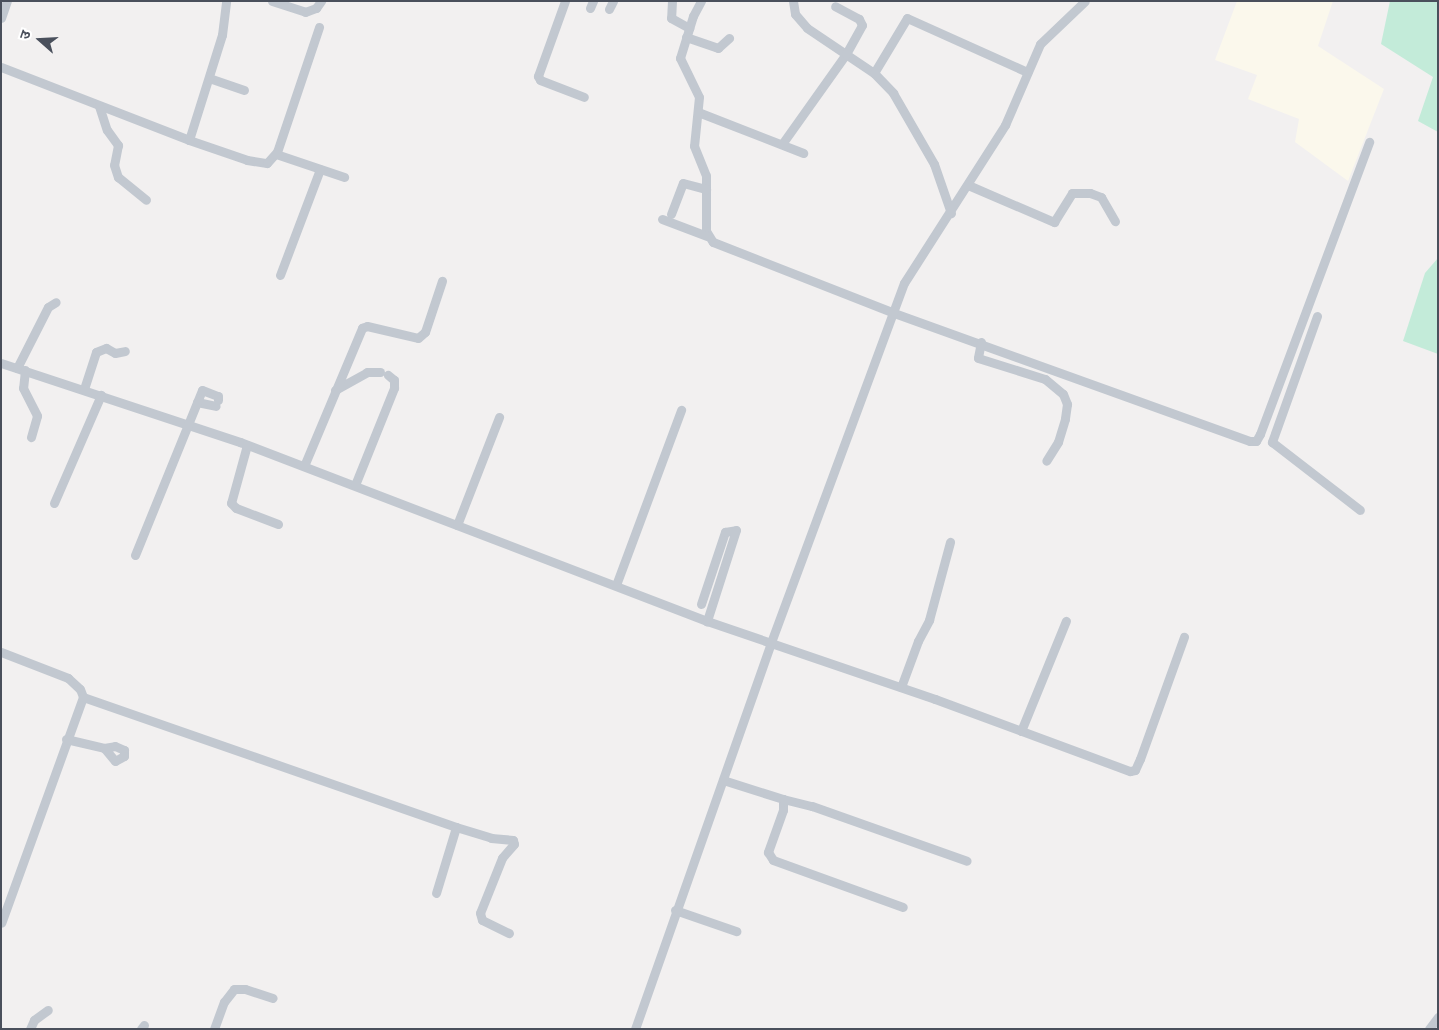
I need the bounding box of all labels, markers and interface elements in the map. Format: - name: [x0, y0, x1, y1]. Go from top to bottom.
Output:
- north arrow: [15, 15, 65, 65]
- text: उ: [16, 28, 35, 42]

